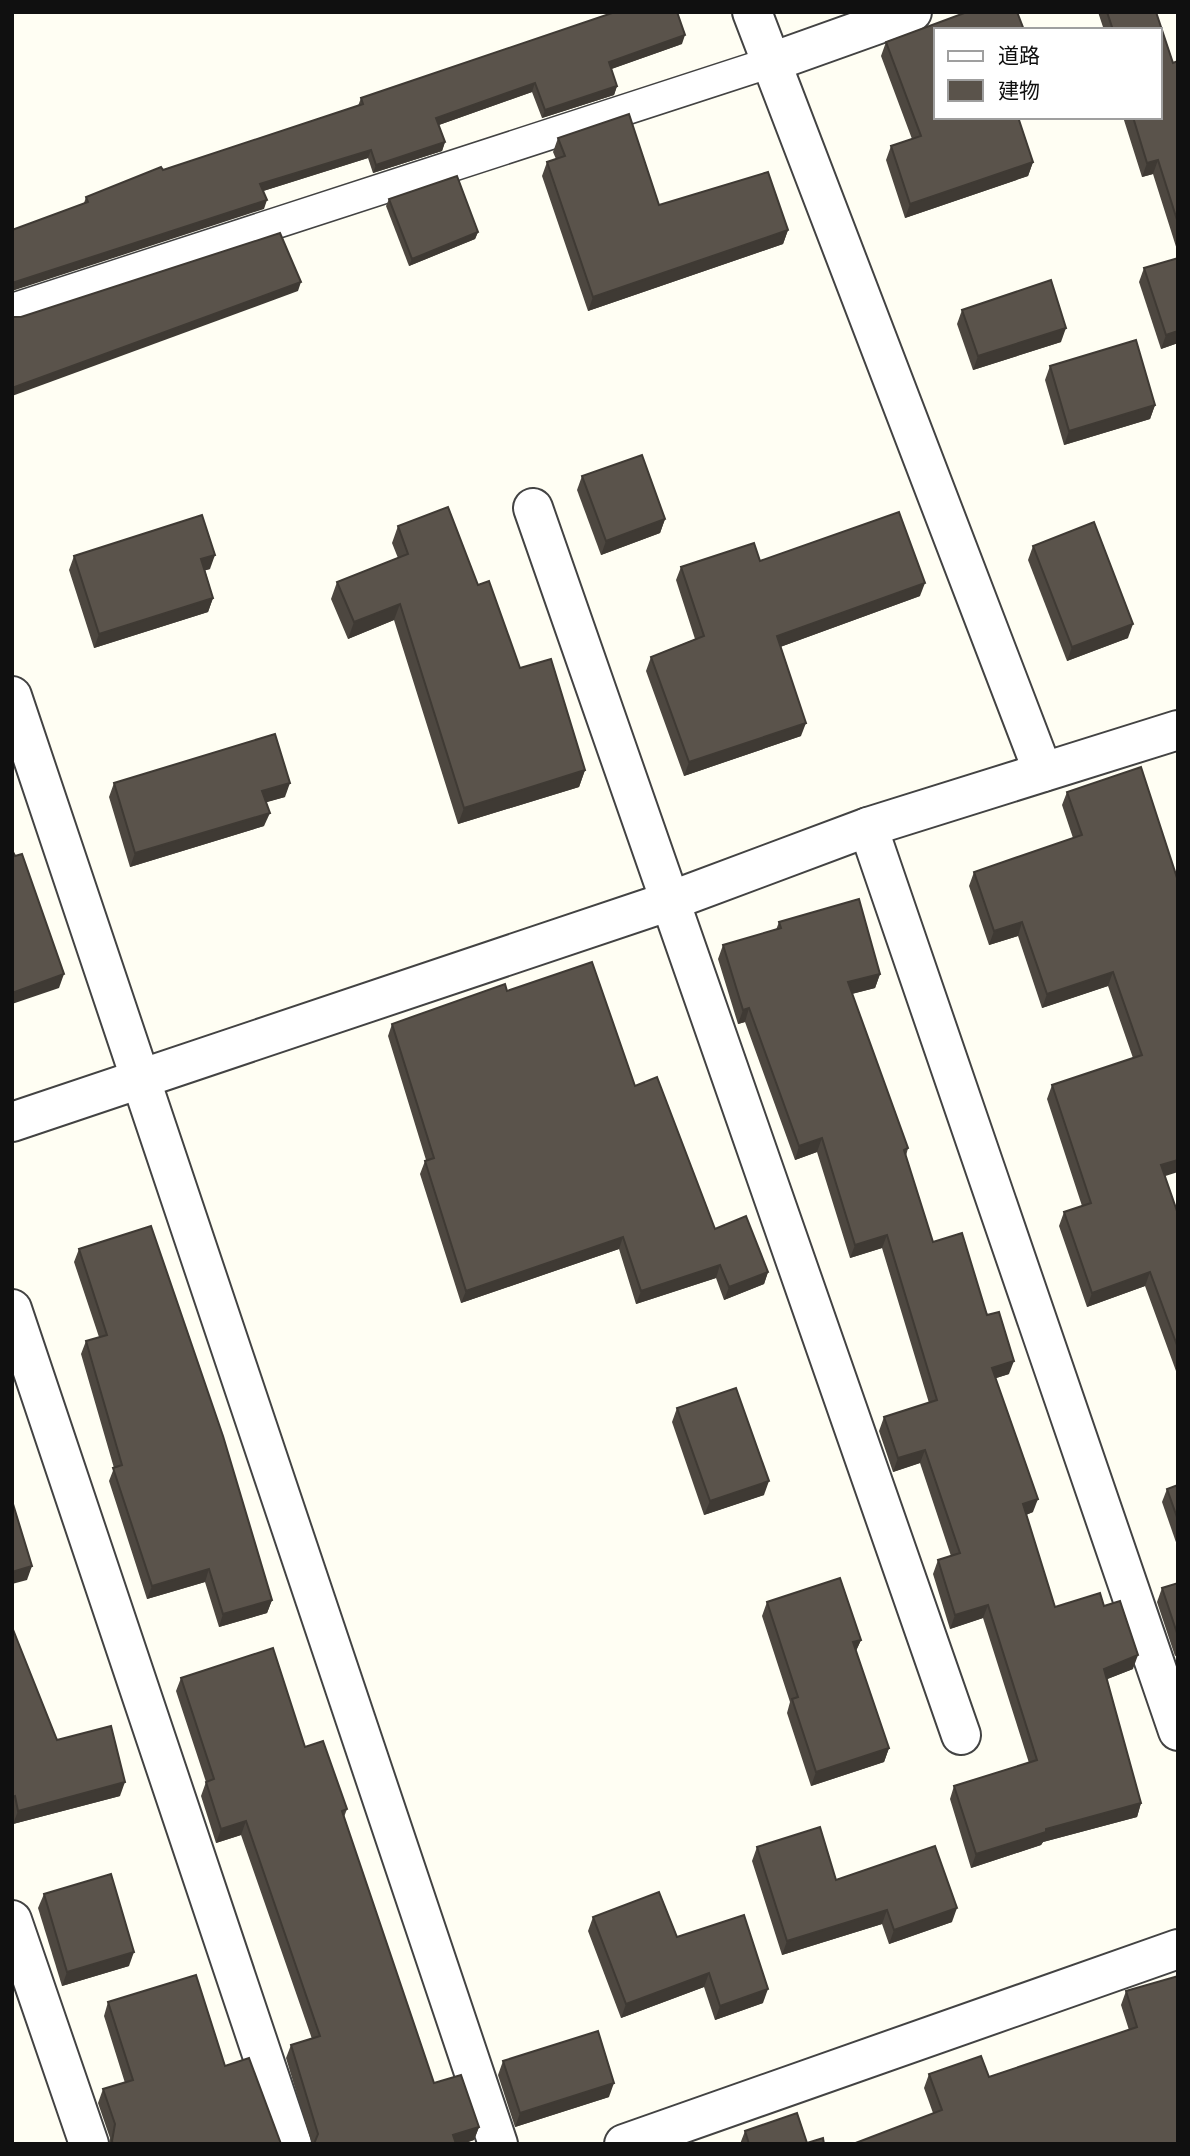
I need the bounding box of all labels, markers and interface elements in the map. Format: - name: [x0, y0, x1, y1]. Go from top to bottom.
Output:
- legend: [934, 28, 1162, 119]
- text: 道路: [998, 41, 1040, 69]
- text: 建物: [998, 76, 1040, 104]

